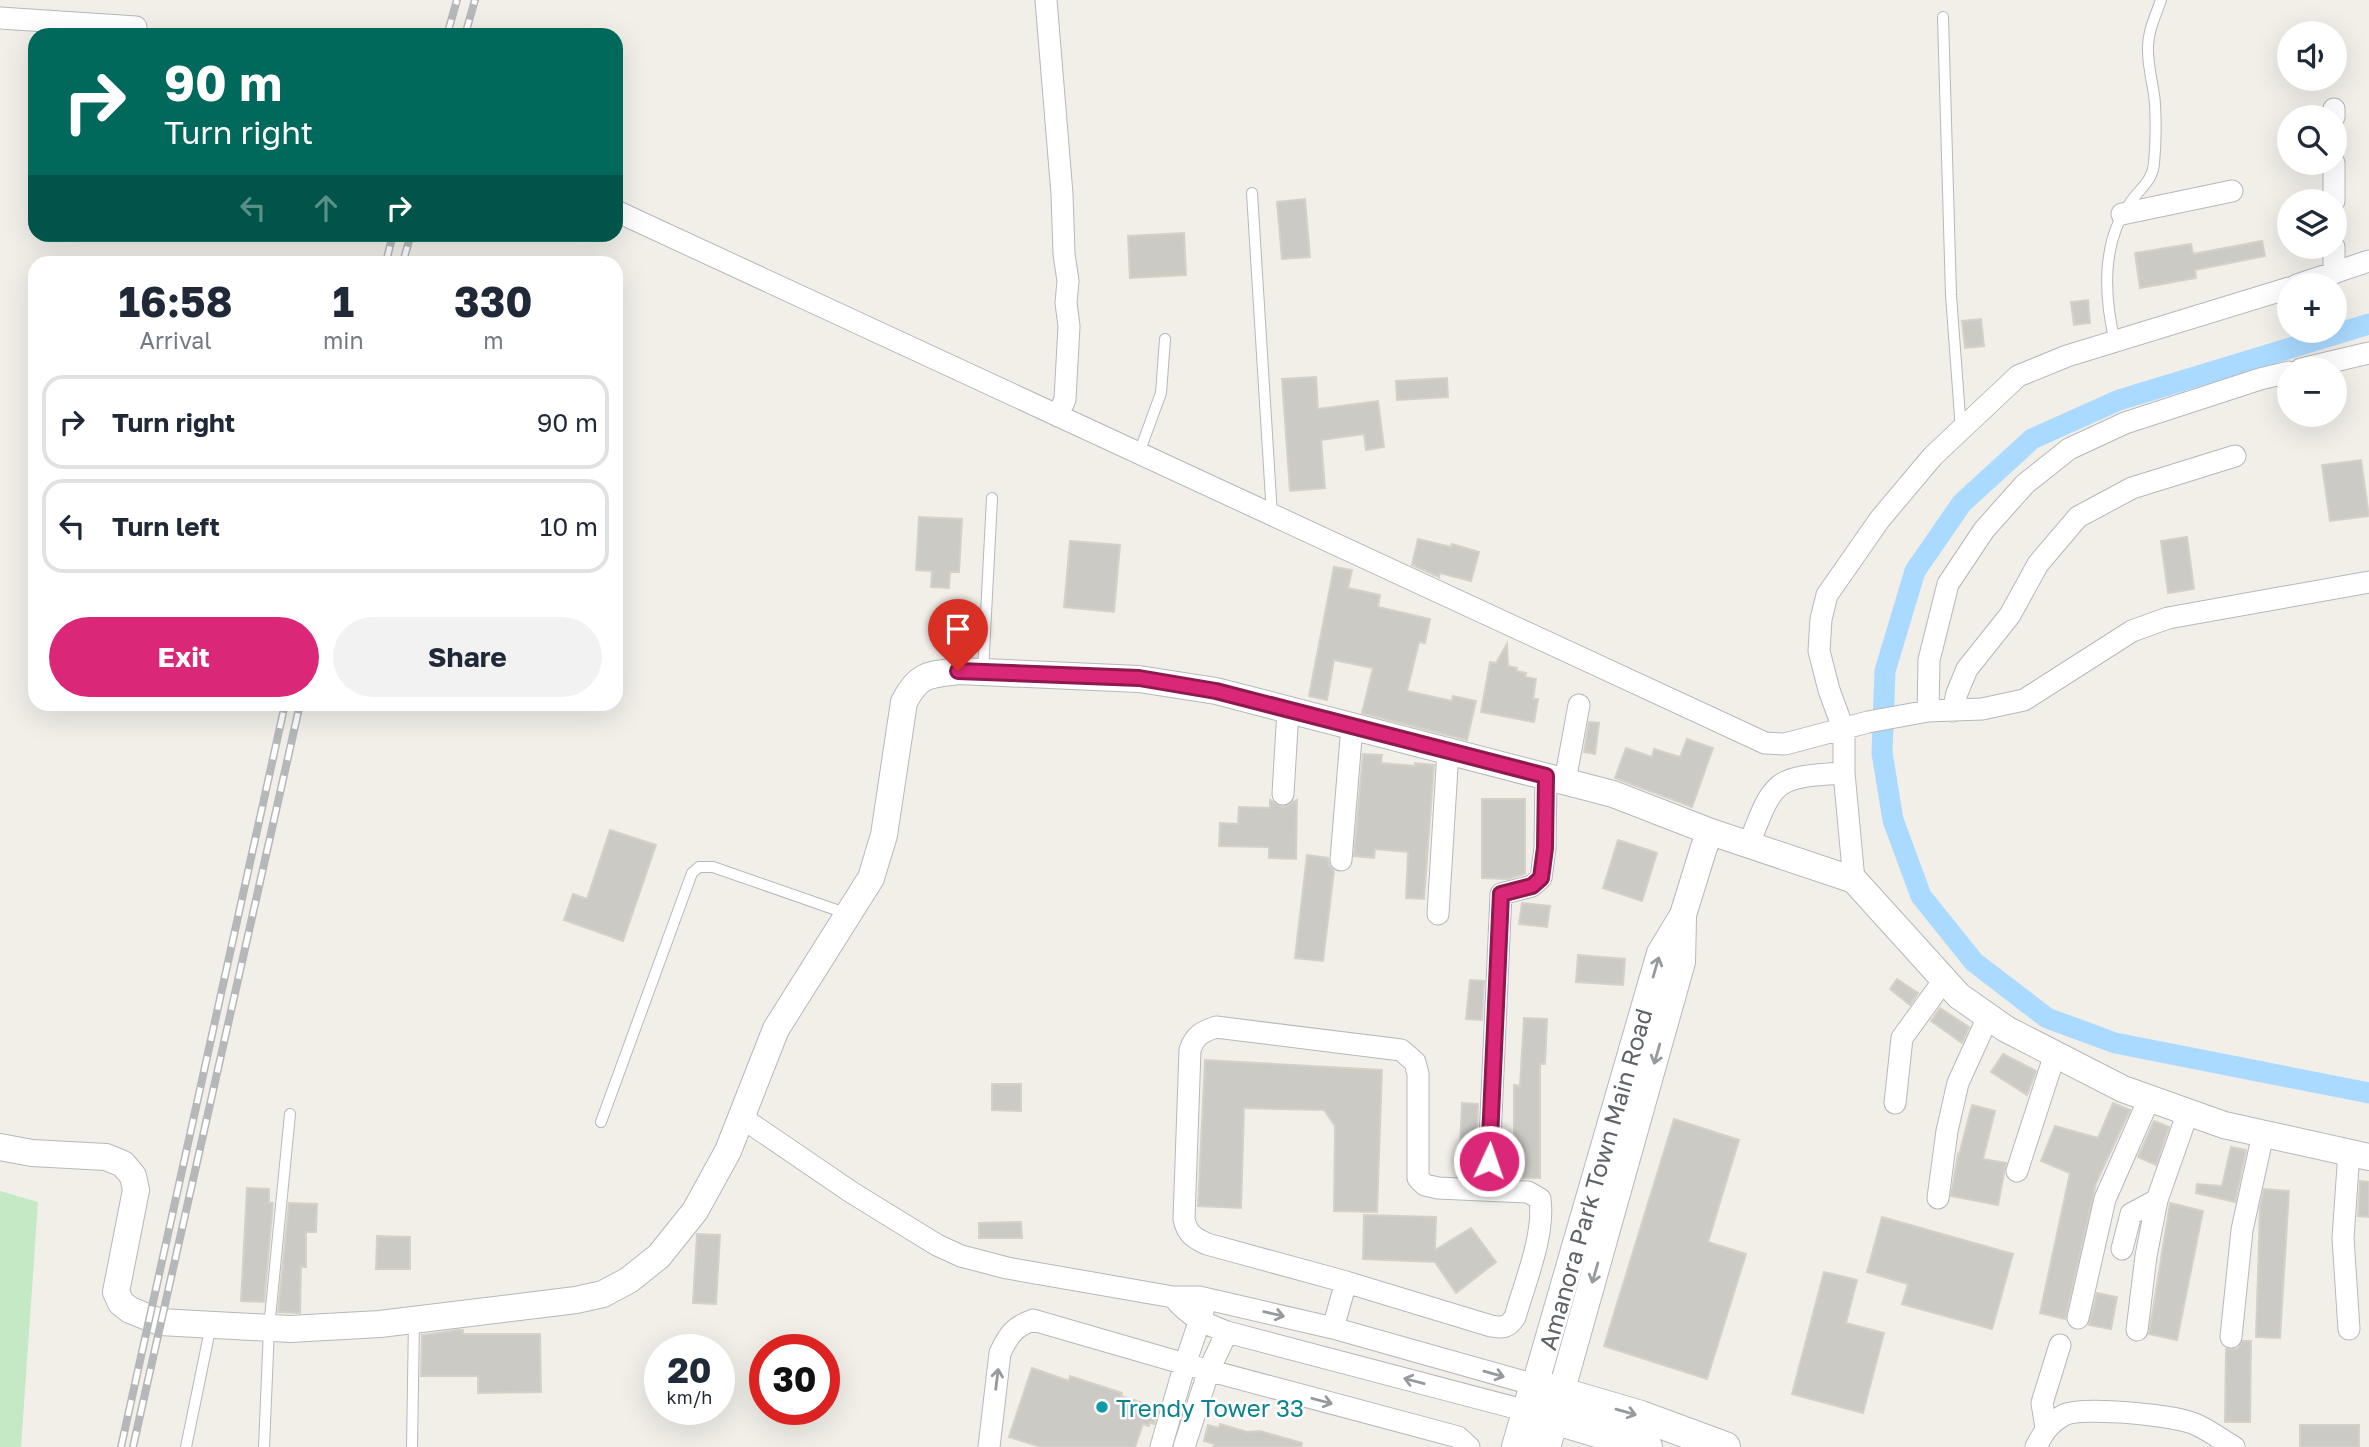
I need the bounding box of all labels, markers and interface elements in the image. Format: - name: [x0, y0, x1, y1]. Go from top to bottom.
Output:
- map controls: [2277, 21, 2347, 427]
- button: sound: [2277, 21, 2347, 91]
- text: 90 m: [164, 53, 282, 112]
- icon: right: [49, 56, 140, 147]
- button: search: [2277, 105, 2347, 175]
- text: Turn right: [164, 113, 313, 151]
- icon: left: [234, 189, 272, 227]
- icon: ahead: [307, 189, 345, 227]
- icon: right: [380, 189, 418, 227]
- button: layers: [2277, 189, 2347, 259]
- button: +: [2277, 273, 2347, 343]
- text: 16:58: [118, 276, 233, 326]
- text: 1: [333, 276, 354, 326]
- text: 330: [454, 276, 533, 326]
- text: Arrival: [139, 326, 212, 354]
- text: min: [323, 326, 364, 354]
- text: m: [483, 326, 504, 354]
- button: −: [2277, 357, 2347, 427]
- icon: right: [53, 403, 91, 441]
- text: Turn right: [112, 407, 235, 438]
- text: 90 m: [537, 407, 598, 438]
- icon: left: [53, 507, 91, 545]
- text: Turn left: [112, 511, 220, 542]
- text: 10 m: [540, 511, 598, 542]
- pin: [928, 599, 988, 671]
- icon: arrive: [939, 610, 977, 648]
- button: Exit: [49, 617, 319, 697]
- button: Share: [333, 617, 602, 697]
- one-way arrow: [1650, 956, 1663, 978]
- street label: Amanora Park Town Main Road: [1532, 1005, 1658, 1353]
- one-way arrow: [1649, 1042, 1662, 1064]
- position arrow: [1452, 1124, 1526, 1198]
- one-way arrow: [1587, 1261, 1600, 1283]
- one-way arrow: [1262, 1308, 1285, 1322]
- speed limit sign: 30: [749, 1334, 840, 1425]
- text: 20: [667, 1349, 712, 1391]
- one-way arrow: [991, 1368, 1004, 1391]
- one-way arrow: [1482, 1368, 1504, 1381]
- one-way arrow: [1403, 1374, 1426, 1387]
- text: km/h: [667, 1386, 712, 1408]
- place label: Trendy Tower 33: [1116, 1393, 1304, 1422]
- one-way arrow: [1311, 1395, 1333, 1408]
- marker: Trendy Tower 33: [1094, 1399, 1110, 1415]
- one-way arrow: [1615, 1406, 1637, 1419]

